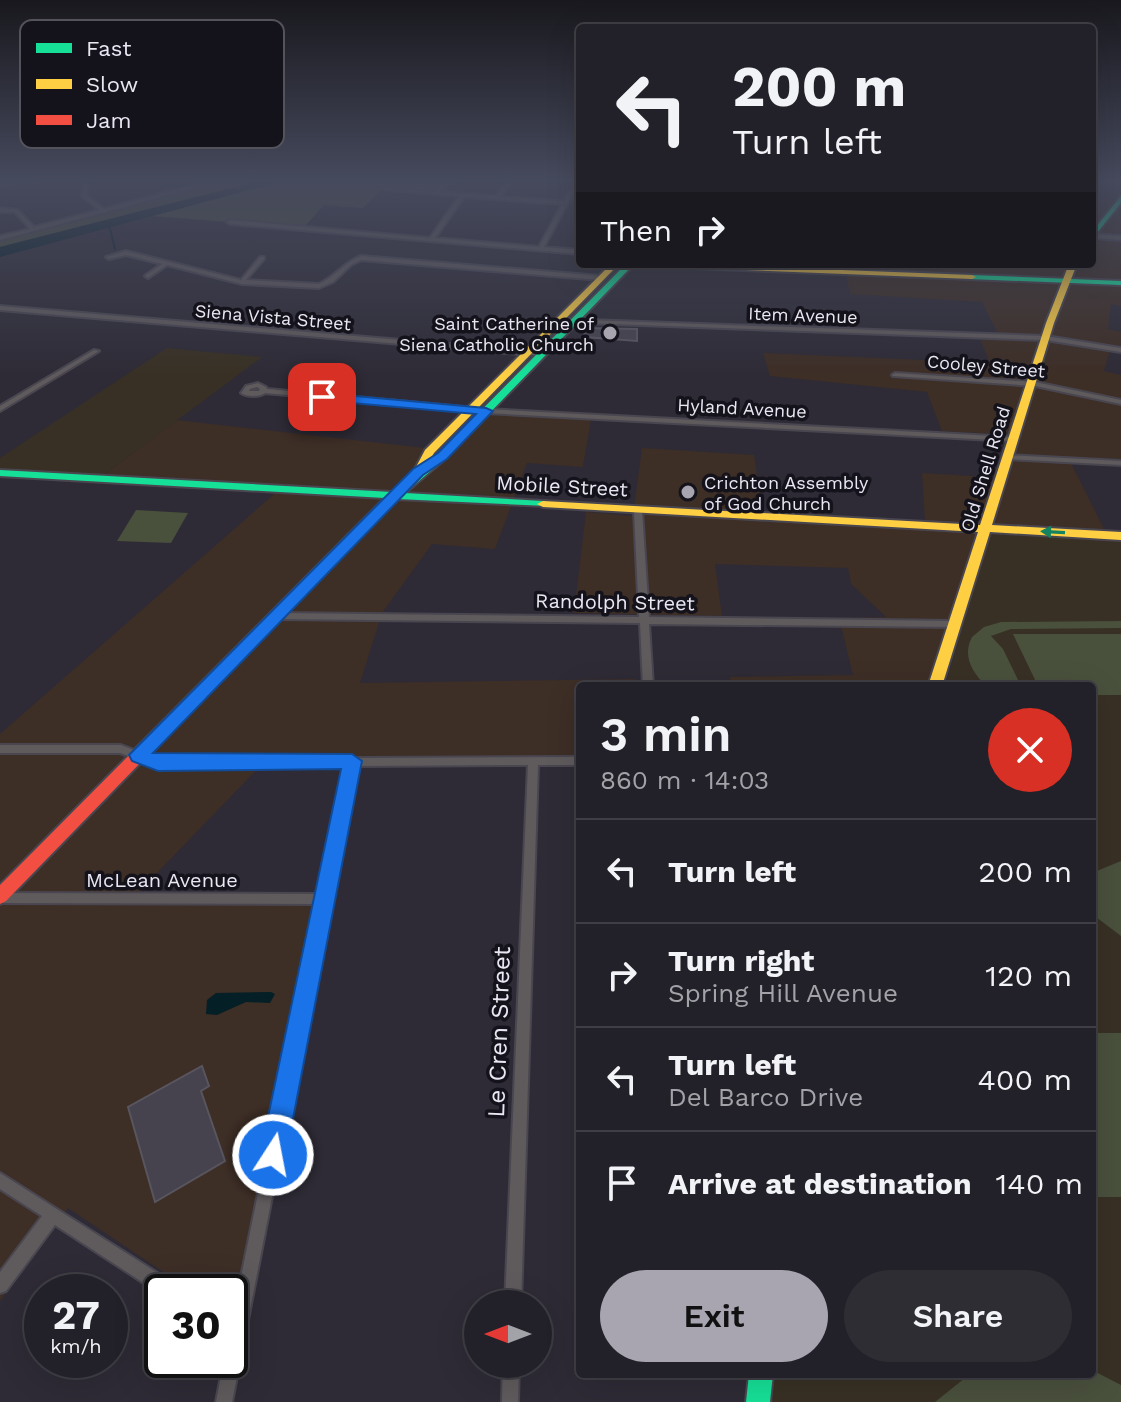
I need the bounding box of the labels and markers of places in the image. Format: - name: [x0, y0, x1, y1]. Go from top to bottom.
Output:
- place label: Saint Catherine of Siena Catholic Church: [399, 313, 594, 355]
- marker: Saint Catherine of Siena Catholic Church: [601, 324, 619, 342]
- pin: [288, 363, 356, 431]
- place label: Crichton Assembly of God Church: [704, 472, 869, 514]
- marker: Crichton Assembly of God Church: [679, 483, 697, 501]

